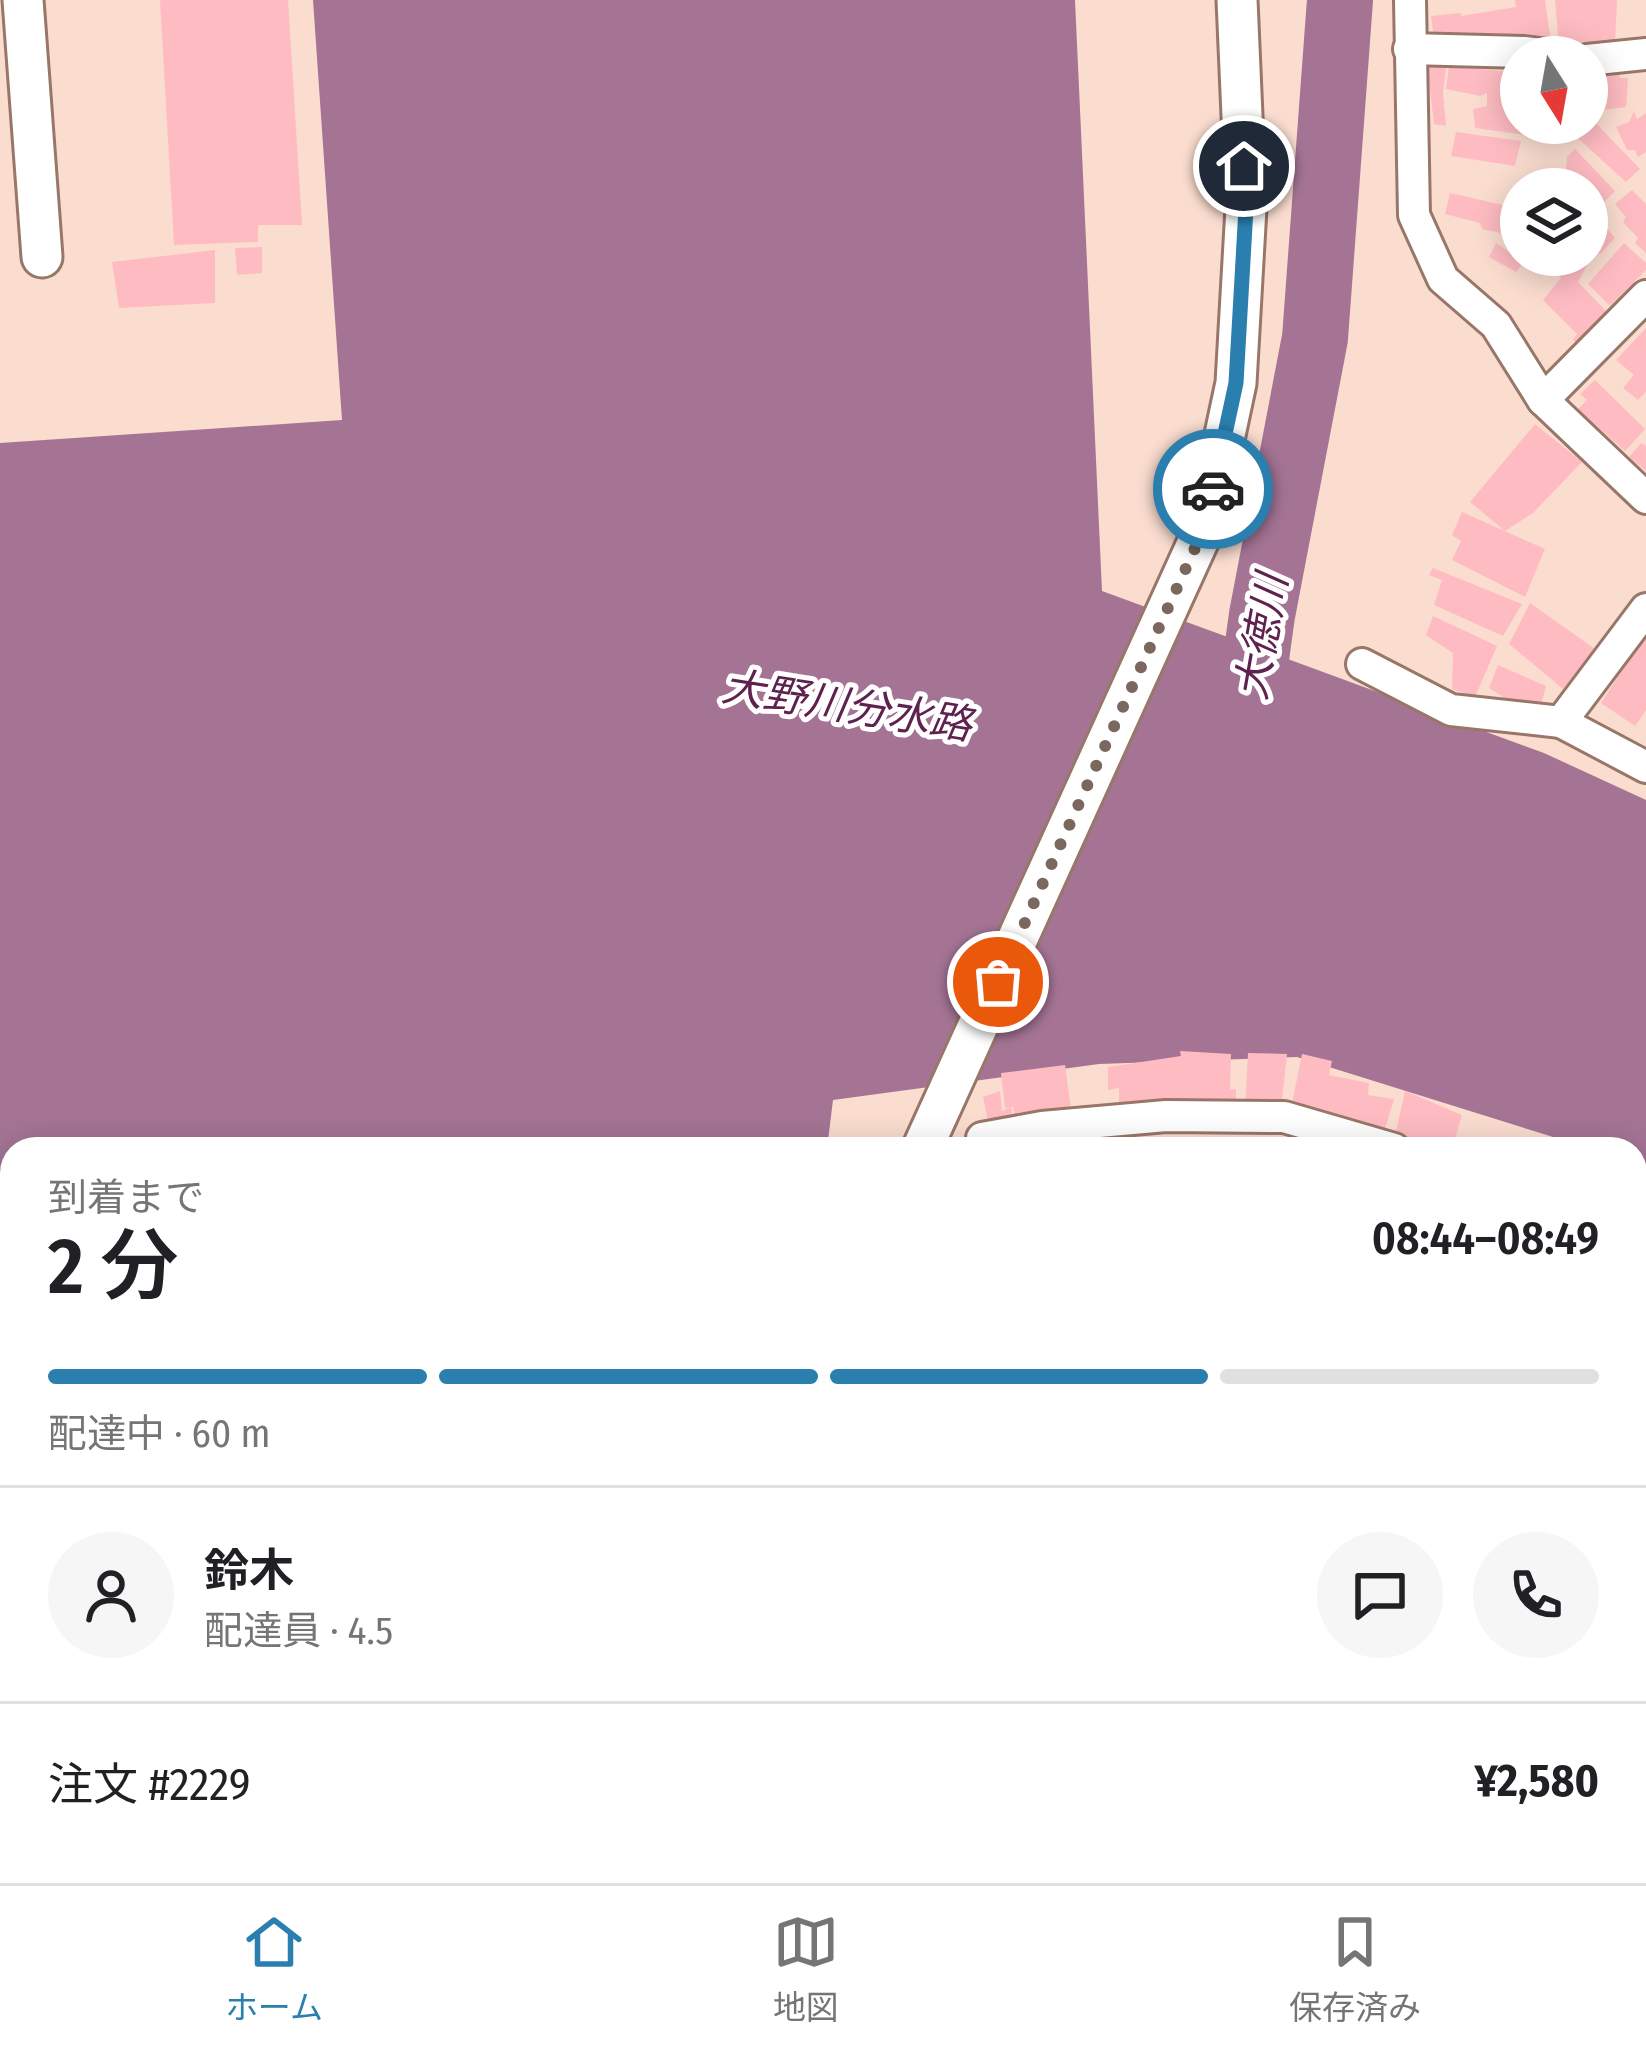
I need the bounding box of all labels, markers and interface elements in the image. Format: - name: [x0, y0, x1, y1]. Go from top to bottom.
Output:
- north arrow: [1500, 36, 1608, 144]
- map controls: [1500, 36, 1608, 276]
- pin: [1193, 115, 1295, 217]
- icon: home: [1211, 133, 1277, 199]
- button: layers: [1500, 168, 1608, 276]
- courier: [1153, 429, 1273, 549]
- icon: car: [1180, 456, 1246, 522]
- water label: 大徳川: [1226, 567, 1298, 703]
- water label: 大野川分水路: [719, 662, 978, 751]
- pin: [947, 931, 1049, 1033]
- icon: bag: [965, 949, 1031, 1015]
- text: 到着まで: [48, 1175, 204, 1221]
- text: 08:44–08:49: [1372, 1212, 1599, 1266]
- text: 2 分: [48, 1220, 179, 1314]
- text: 配達中 · 60 m: [48, 1411, 270, 1457]
- button: person: [48, 1532, 174, 1658]
- button: chat: [1317, 1532, 1443, 1658]
- button: phone: [1473, 1532, 1599, 1658]
- text: 鈴木: [204, 1544, 294, 1598]
- text: 配達員 · 4.5: [204, 1608, 393, 1654]
- text: ¥2,580: [1475, 1754, 1599, 1808]
- text: 注文 #2229: [48, 1758, 251, 1812]
- tab: ホーム: [225, 1909, 323, 2029]
- tab: 地図: [773, 1909, 839, 2029]
- tab: 保存済み: [1289, 1909, 1421, 2029]

